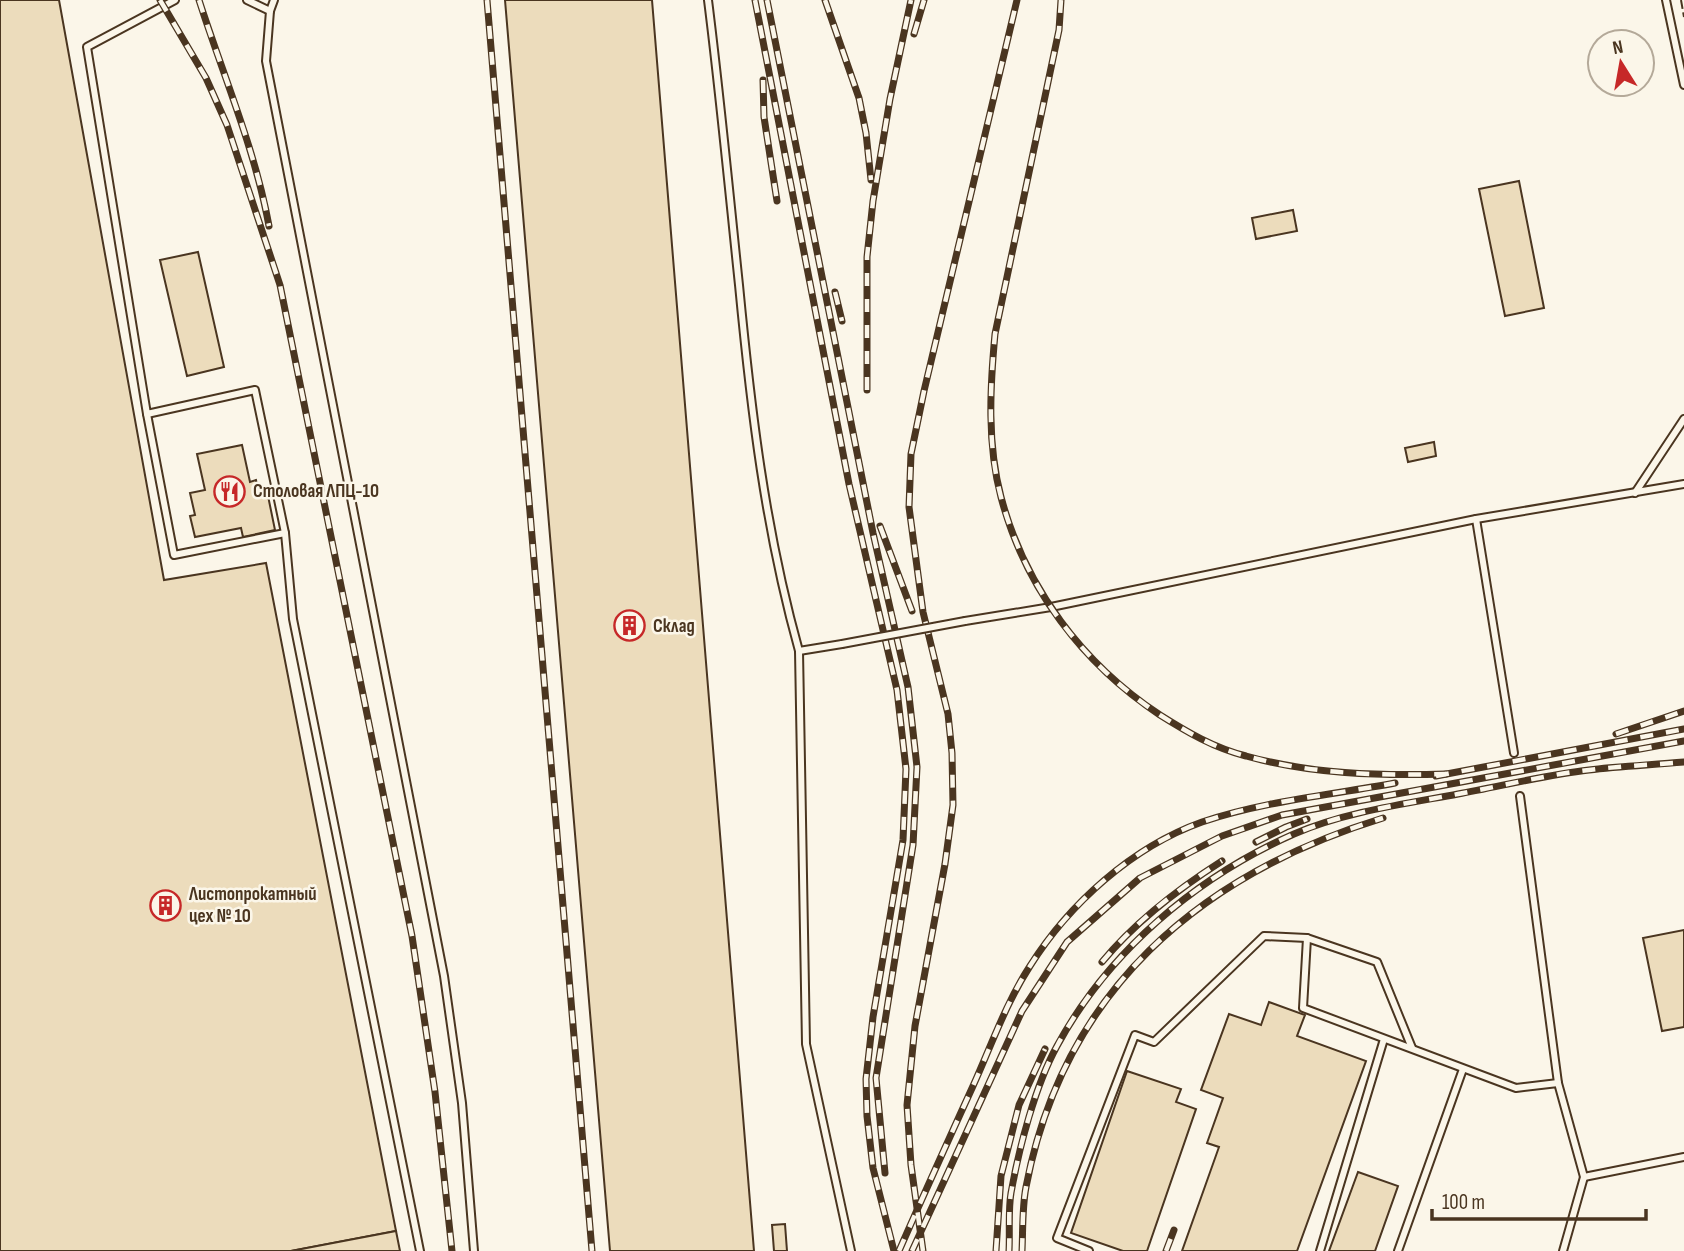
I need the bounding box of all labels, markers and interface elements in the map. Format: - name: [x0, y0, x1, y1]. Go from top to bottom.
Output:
- north arrow: [1586, 28, 1656, 98]
- text: N: [1611, 36, 1625, 60]
- restaurant icon: Столовая ЛПЦ-10: [213, 474, 247, 508]
- place label: Столовая ЛПЦ-10: [253, 480, 379, 503]
- building icon: Склад: [613, 609, 647, 643]
- place label: Склад: [653, 615, 695, 638]
- place label: Листопрокатный цех № 10: [188, 883, 317, 928]
- building icon: Листопрокатный цех № 10: [149, 888, 183, 922]
- scale bar: [1432, 1178, 1646, 1222]
- text: 100 m: [1442, 1190, 1485, 1215]

